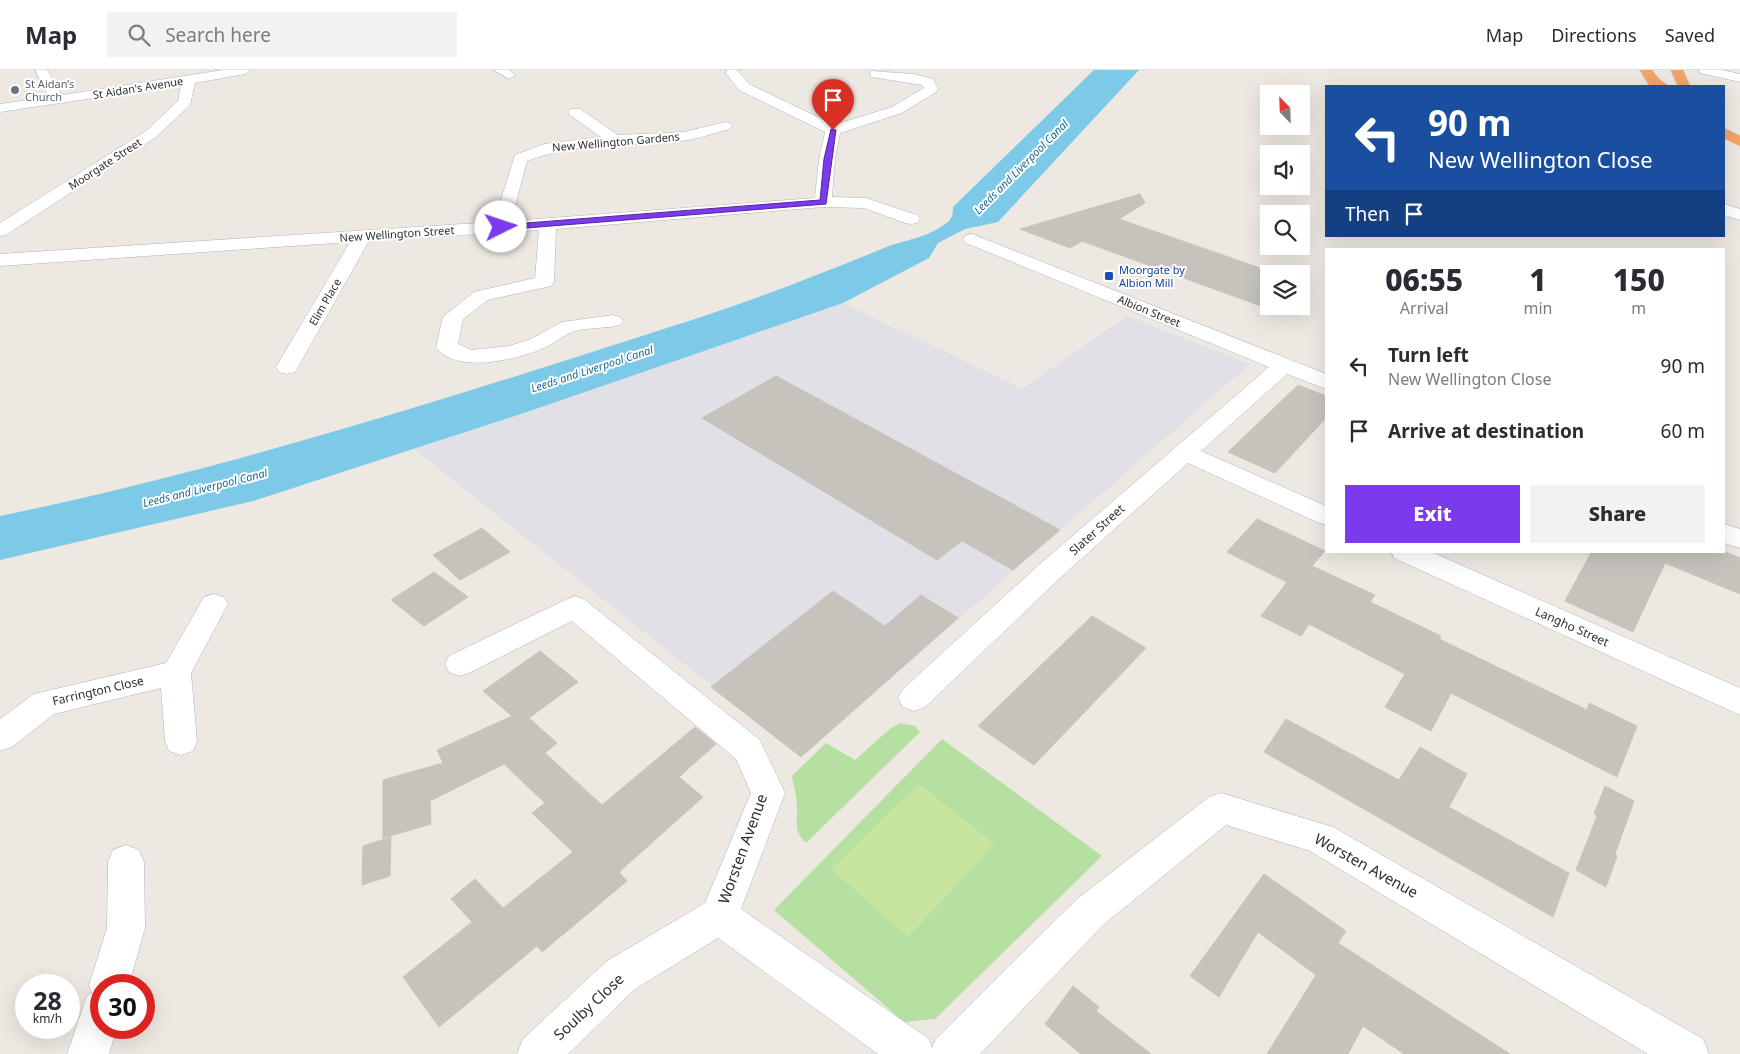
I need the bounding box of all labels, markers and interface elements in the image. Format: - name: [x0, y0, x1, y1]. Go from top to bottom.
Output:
- search box: [107, 12, 457, 57]
- text: Map: [25, 18, 77, 51]
- icon: search: [125, 21, 153, 49]
- text: Search here: [165, 22, 271, 48]
- text: Map: [1486, 23, 1523, 47]
- text: Directions: [1551, 23, 1637, 47]
- text: Saved: [1665, 23, 1715, 47]
- street label: St Aidan's Avenue: [92, 73, 184, 102]
- place label: St Aidan’s Church: [25, 76, 74, 104]
- pin: [812, 79, 854, 130]
- marker: St Aidan’s Church: [9, 84, 21, 96]
- north arrow: [1260, 85, 1310, 135]
- map controls: [1260, 85, 1310, 315]
- icon: arrive: [819, 86, 847, 114]
- text: 90 m: [1428, 99, 1511, 146]
- icon: left: [1345, 105, 1410, 170]
- water label: Leeds and Liverpool Canal: [970, 115, 1072, 217]
- street label: New Wellington Gardens: [552, 128, 680, 155]
- street label: Moorgate Street: [65, 134, 144, 193]
- text: New Wellington Close: [1428, 144, 1653, 174]
- button: sound: [1260, 145, 1310, 195]
- position arrow: [474, 200, 526, 252]
- icon: arrive: [1400, 200, 1428, 228]
- text: Then: [1345, 201, 1390, 227]
- button: search: [1260, 205, 1310, 255]
- street label: New Wellington Street: [339, 222, 455, 245]
- text: 06:55: [1385, 259, 1463, 300]
- text: 1: [1529, 259, 1547, 300]
- text: 150: [1613, 259, 1665, 300]
- place label: Moorgate by Albion Mill: [1119, 262, 1185, 290]
- button: layers: [1260, 265, 1310, 315]
- marker: Moorgate by Albion Mill: [1103, 270, 1115, 282]
- street label: Elim Place: [305, 275, 344, 328]
- street label: Albion Street: [1116, 291, 1183, 330]
- text: Arrival: [1400, 297, 1449, 319]
- text: min: [1523, 297, 1552, 319]
- text: m: [1631, 297, 1646, 319]
- water label: Leeds and Liverpool Canal: [529, 341, 656, 395]
- text: Turn left: [1388, 342, 1469, 368]
- icon: left: [1345, 352, 1373, 380]
- text: 90 m: [1661, 353, 1705, 379]
- text: New Wellington Close: [1388, 368, 1551, 390]
- icon: arrive: [1345, 417, 1373, 445]
- text: Arrive at destination: [1388, 418, 1584, 444]
- text: 60 m: [1661, 418, 1705, 444]
- water label: Leeds and Liverpool Canal: [141, 465, 270, 510]
- button: Exit: [1345, 485, 1520, 543]
- button: Share: [1530, 485, 1705, 543]
- street label: Slater Street: [1065, 500, 1129, 559]
- street label: Langho Street: [1533, 603, 1612, 651]
- street label: Farrington Close: [50, 672, 145, 709]
- street label: Worsten Avenue: [713, 791, 771, 906]
- street label: Worsten Avenue: [1311, 828, 1422, 902]
- street label: Soulby Close: [549, 969, 628, 1044]
- speed limit sign: 30: [90, 974, 155, 1039]
- text: 28: [33, 983, 62, 1017]
- text: km/h: [33, 1010, 62, 1027]

